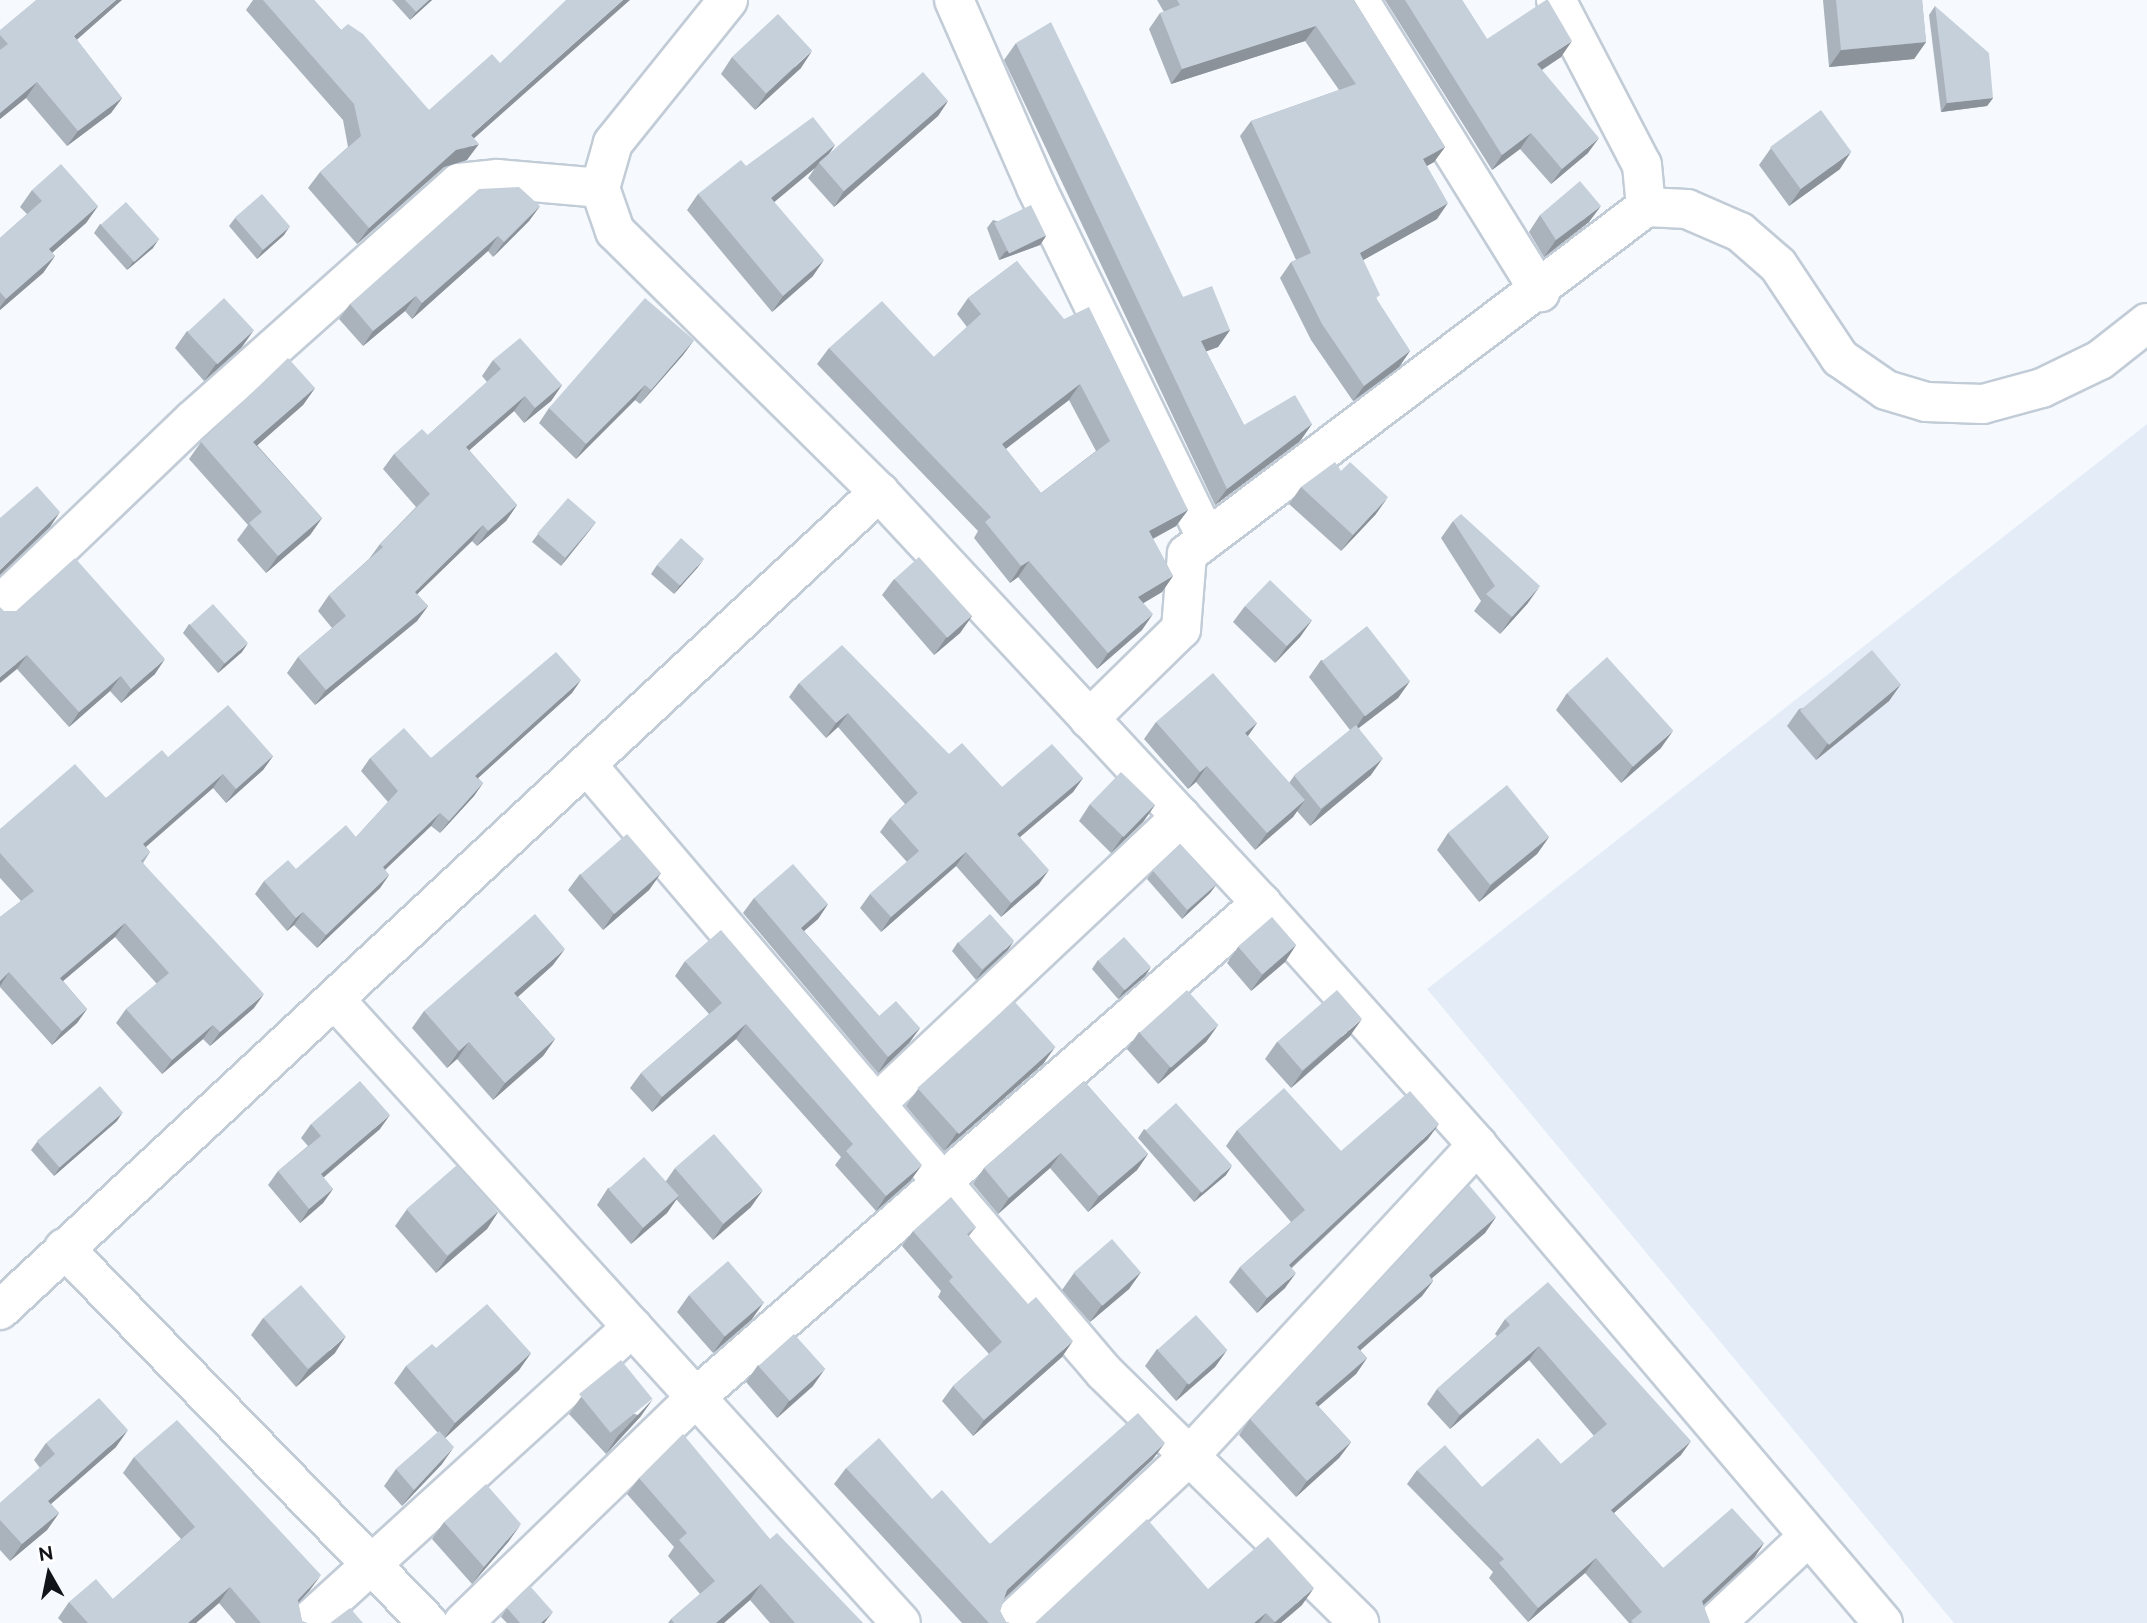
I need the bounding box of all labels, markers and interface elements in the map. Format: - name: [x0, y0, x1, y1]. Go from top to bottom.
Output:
- north arrow: [14, 1539, 84, 1609]
- text: N: [37, 1541, 55, 1565]

